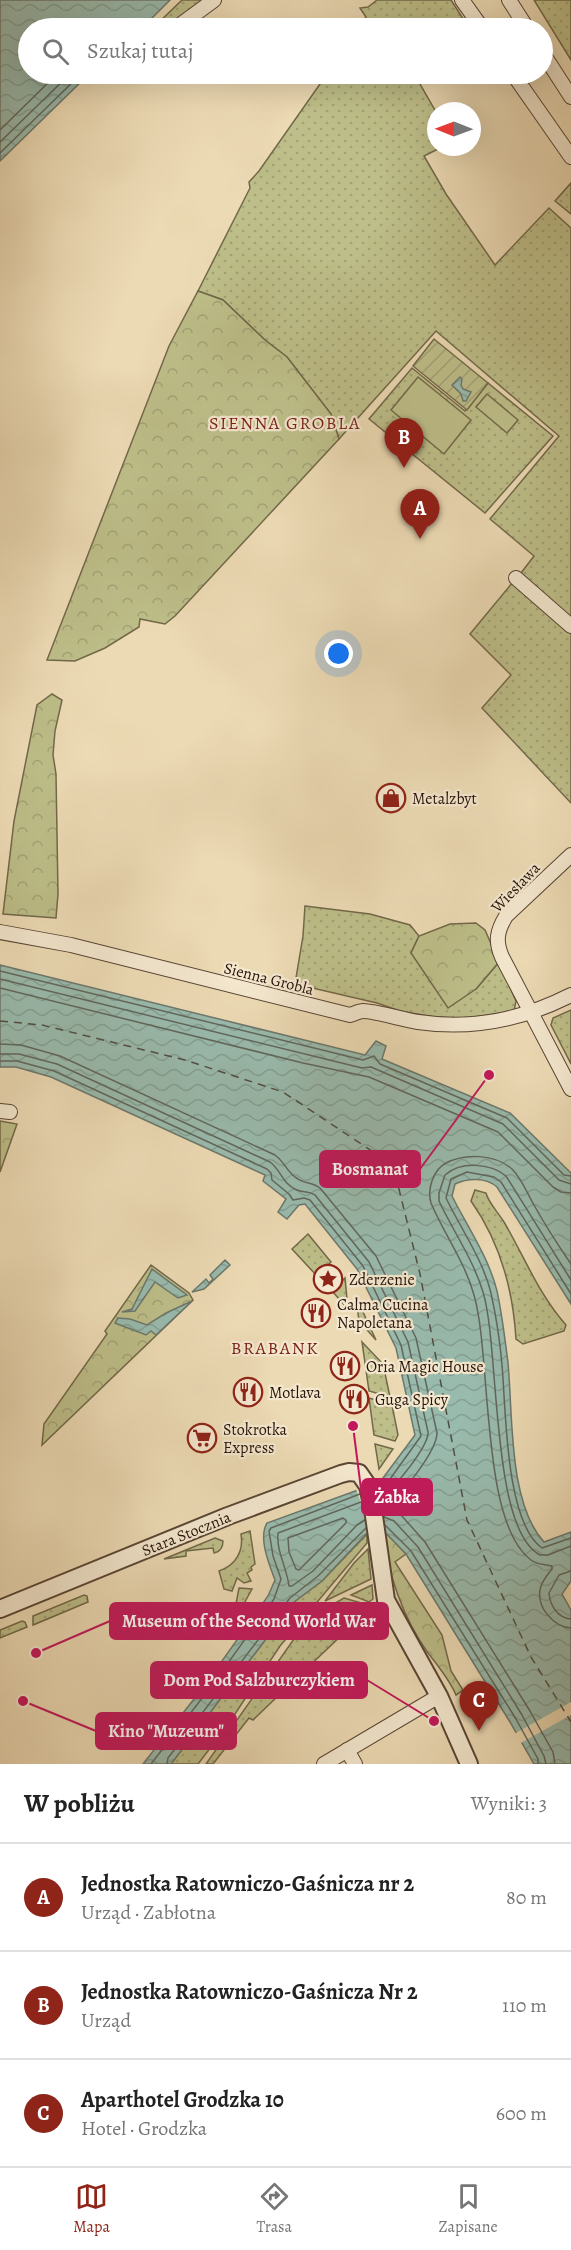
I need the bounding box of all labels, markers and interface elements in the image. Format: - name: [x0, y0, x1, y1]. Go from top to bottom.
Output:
- search box: [18, 18, 553, 84]
- icon: search: [39, 35, 72, 68]
- text: Szukaj tutaj: [87, 36, 193, 66]
- north arrow: [427, 102, 481, 156]
- district label: SIENNA GROBLA: [209, 411, 361, 435]
- pin: B: [384, 418, 424, 468]
- pin: A: [400, 490, 440, 539]
- your location: [324, 639, 353, 668]
- shop icon: Metalzbyt: [375, 782, 407, 814]
- place label: Metalzbyt: [412, 788, 477, 810]
- street label: Wiesława: [485, 857, 546, 918]
- street label: Sienna Grobla: [221, 957, 317, 1001]
- callout: Bosmanat: [320, 1151, 420, 1187]
- text: Bosmanat: [332, 1157, 408, 1181]
- place icon: Zderzenie: [312, 1263, 344, 1295]
- place label: Zderzenie: [349, 1269, 415, 1291]
- place label: Calma Cucina Napoletana: [337, 1294, 429, 1334]
- restaurant icon: Calma Cucina Napoletana: [300, 1297, 332, 1329]
- district label: BRABANK: [231, 1336, 319, 1360]
- restaurant icon: Oria Magic House: [329, 1350, 361, 1382]
- place label: Oria Magic House: [366, 1356, 484, 1378]
- restaurant icon: Motlava: [232, 1376, 264, 1408]
- place label: Motlava: [269, 1382, 321, 1404]
- restaurant icon: Guga Spicy: [338, 1383, 370, 1415]
- place label: Guga Spicy: [375, 1389, 449, 1411]
- place label: Stokrotka Express: [223, 1419, 288, 1459]
- supermarket icon: Stokrotka Express: [186, 1422, 218, 1454]
- callout: Żabka: [362, 1479, 432, 1515]
- text: Żabka: [374, 1485, 420, 1509]
- street label: Stara Stocznia: [138, 1506, 235, 1562]
- callout: Museum of the Second World War: [110, 1603, 388, 1639]
- text: Museum of the Second World War: [122, 1609, 377, 1633]
- callout: Dom Pod Salzburczykiem: [151, 1662, 367, 1698]
- text: Dom Pod Salzburczykiem: [163, 1668, 355, 1692]
- pin: C: [460, 1682, 498, 1731]
- callout: Kino "Muzeum": [96, 1713, 236, 1749]
- text: Kino "Muzeum": [108, 1719, 224, 1743]
- text: W pobliżu: [24, 1786, 135, 1821]
- text: Wyniki: 3: [471, 1790, 547, 1817]
- text: Jednostka Ratowniczo-Gaśnicza nr 2: [81, 1869, 414, 1899]
- text: A: [37, 1884, 50, 1911]
- text: 80 m: [506, 1884, 547, 1911]
- text: Urząd · Zabłotna: [81, 1899, 216, 1926]
- text: Jednostka Ratowniczo-Gaśnicza Nr 2: [81, 1977, 418, 2007]
- text: B: [37, 1992, 50, 2019]
- text: 110 m: [502, 1992, 547, 2019]
- text: Urząd: [81, 2007, 131, 2034]
- text: Aparthotel Grodzka 10: [81, 2085, 284, 2115]
- text: C: [37, 2100, 50, 2127]
- text: 600 m: [496, 2100, 547, 2127]
- text: Hotel · Grodzka: [81, 2115, 207, 2142]
- tab: Mapa: [73, 2180, 110, 2238]
- tab: Trasa: [256, 2180, 292, 2238]
- tab: Zapisane: [438, 2180, 498, 2238]

